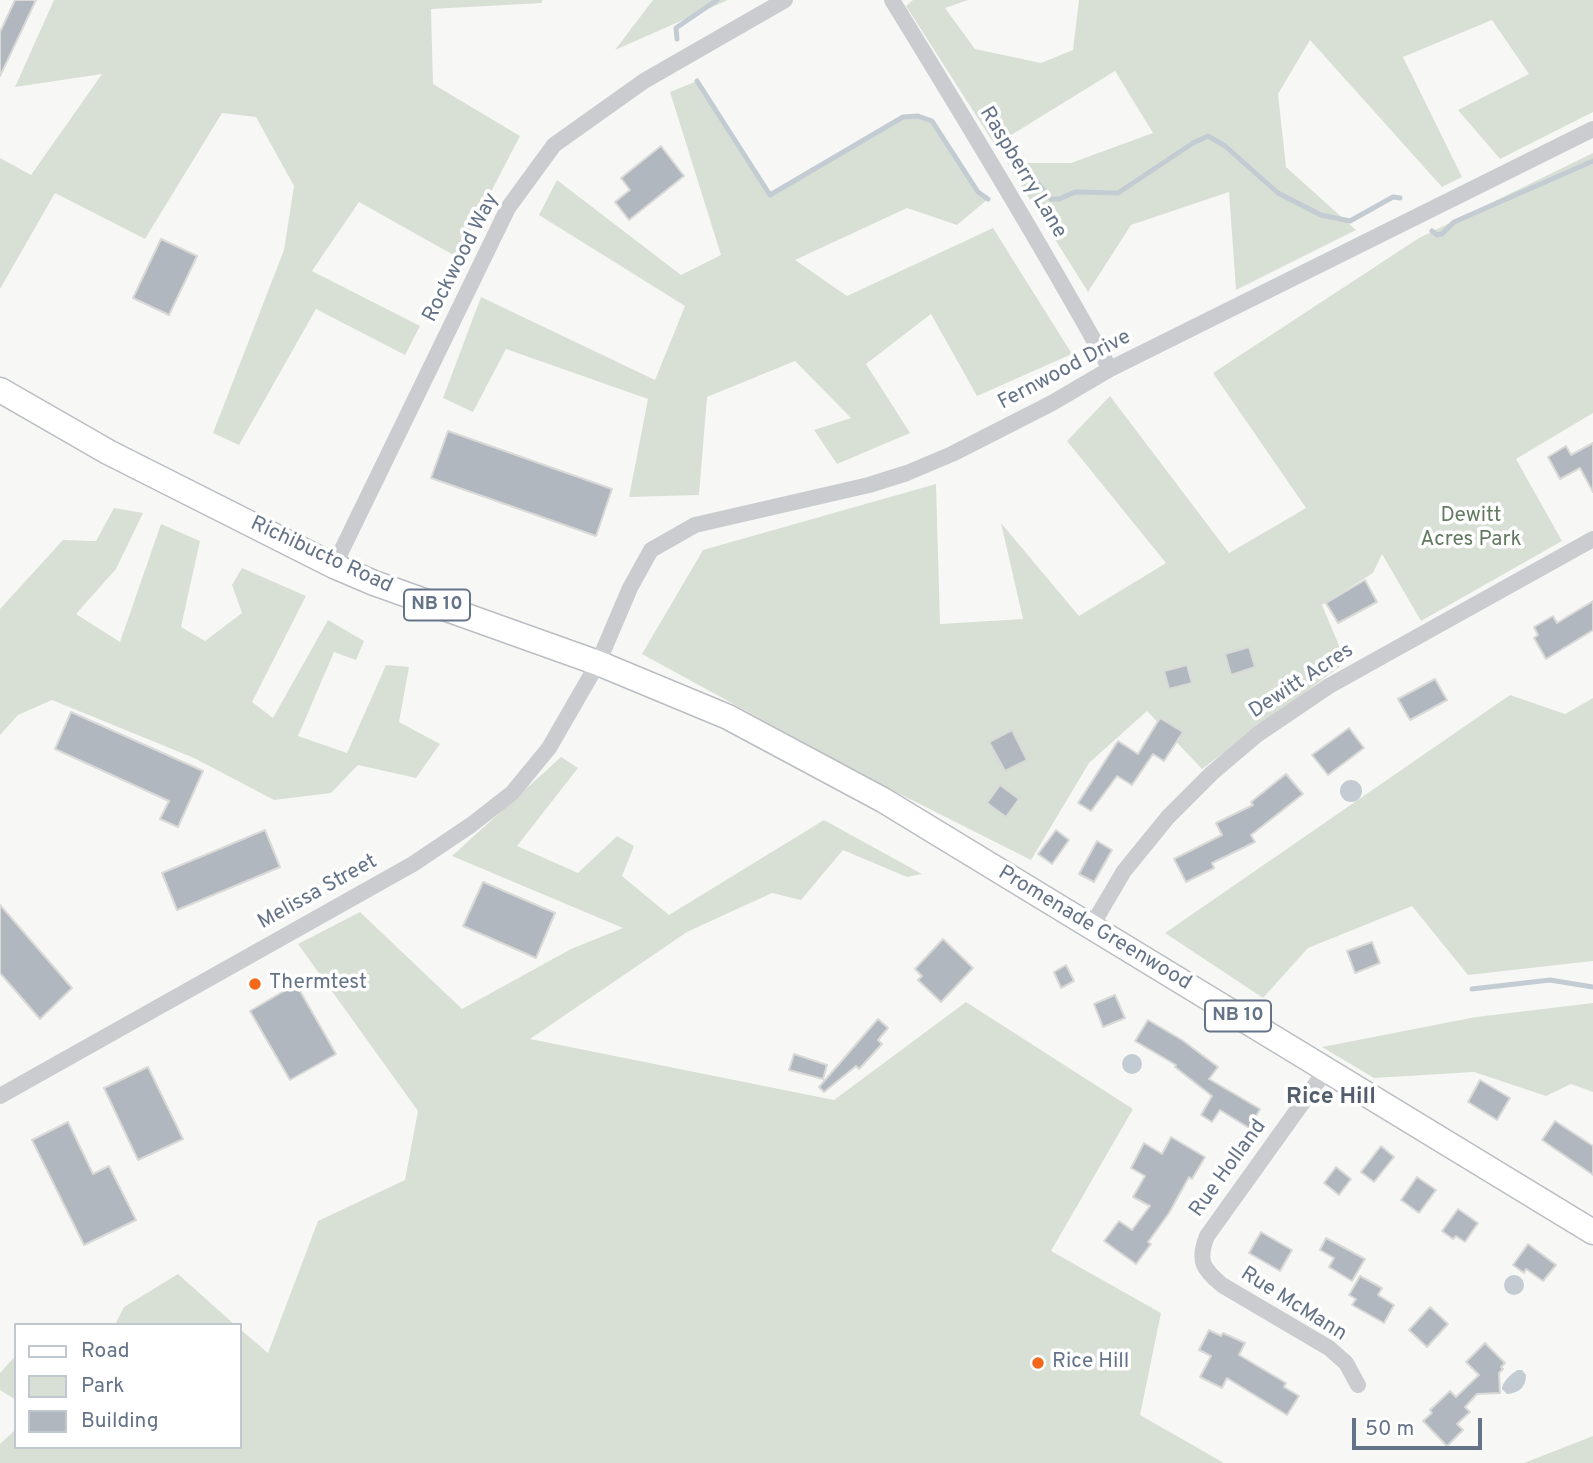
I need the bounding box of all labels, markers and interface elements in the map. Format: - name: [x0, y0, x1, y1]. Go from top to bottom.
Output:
- street label: Raspberry Lane: [973, 103, 1071, 243]
- street label: Rockwood Way: [419, 189, 505, 327]
- street label: Fernwood Drive: [994, 325, 1136, 417]
- park label: Dewitt Acres Park: [1420, 504, 1522, 554]
- street label: Richibucto Road: [246, 512, 396, 600]
- road number: NB 10: [404, 590, 470, 620]
- street label: Dewitt Acres: [1245, 639, 1359, 725]
- street label: Melissa Street: [254, 850, 382, 936]
- street label: Promenade Greenwood: [993, 861, 1195, 997]
- place label: Thermtest: [269, 971, 367, 997]
- marker: Thermtest: [247, 976, 263, 992]
- road number: NB 10: [1205, 1000, 1271, 1032]
- district label: Rice Hill: [1286, 1084, 1376, 1112]
- street label: Rue Holland: [1185, 1115, 1273, 1223]
- street label: Rue McMann: [1235, 1262, 1351, 1348]
- legend: [14, 1323, 242, 1449]
- text: Road: [81, 1338, 130, 1365]
- place label: Rice Hill: [1052, 1350, 1129, 1376]
- marker: Rice Hill: [1030, 1355, 1046, 1371]
- text: Park: [81, 1373, 124, 1400]
- scale bar: [1355, 1404, 1484, 1448]
- text: Building: [81, 1408, 159, 1435]
- text: 50 m: [1365, 1416, 1414, 1443]

